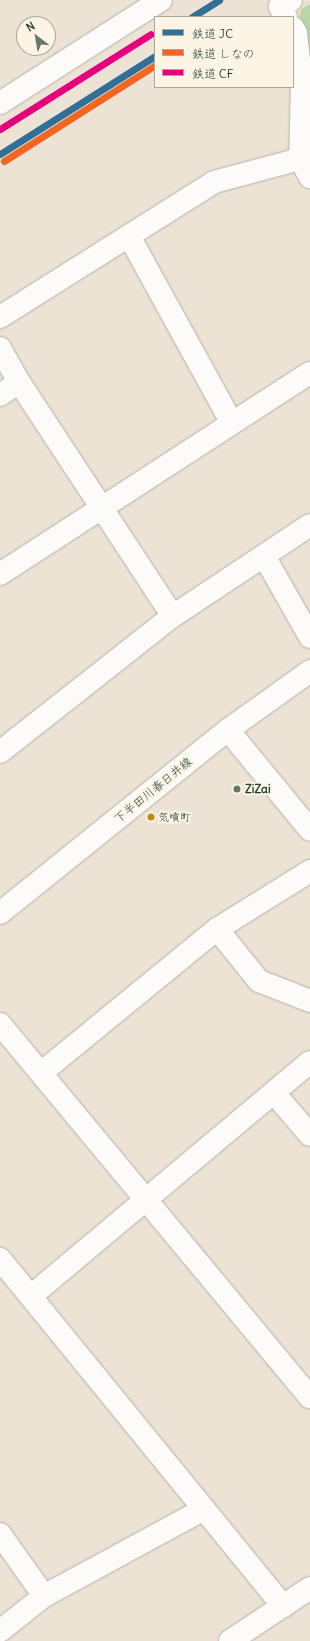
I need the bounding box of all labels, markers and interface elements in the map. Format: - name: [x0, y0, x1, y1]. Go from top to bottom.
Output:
- north arrow: [16, 16, 56, 56]
- legend: [154, 16, 294, 88]
- text: N: [23, 19, 37, 35]
- text: 鉄道 JC: [192, 26, 233, 41]
- text: 鉄道 しなの: [192, 46, 255, 61]
- text: 鉄道 CF: [192, 66, 233, 81]
- street label: 下半田川春日井線: [111, 754, 195, 826]
- place label: ZiZai: [245, 782, 271, 796]
- marker: ZiZai: [232, 784, 242, 794]
- place label: 気噴町: [158, 810, 191, 824]
- marker: 気噴町: [146, 812, 156, 822]

